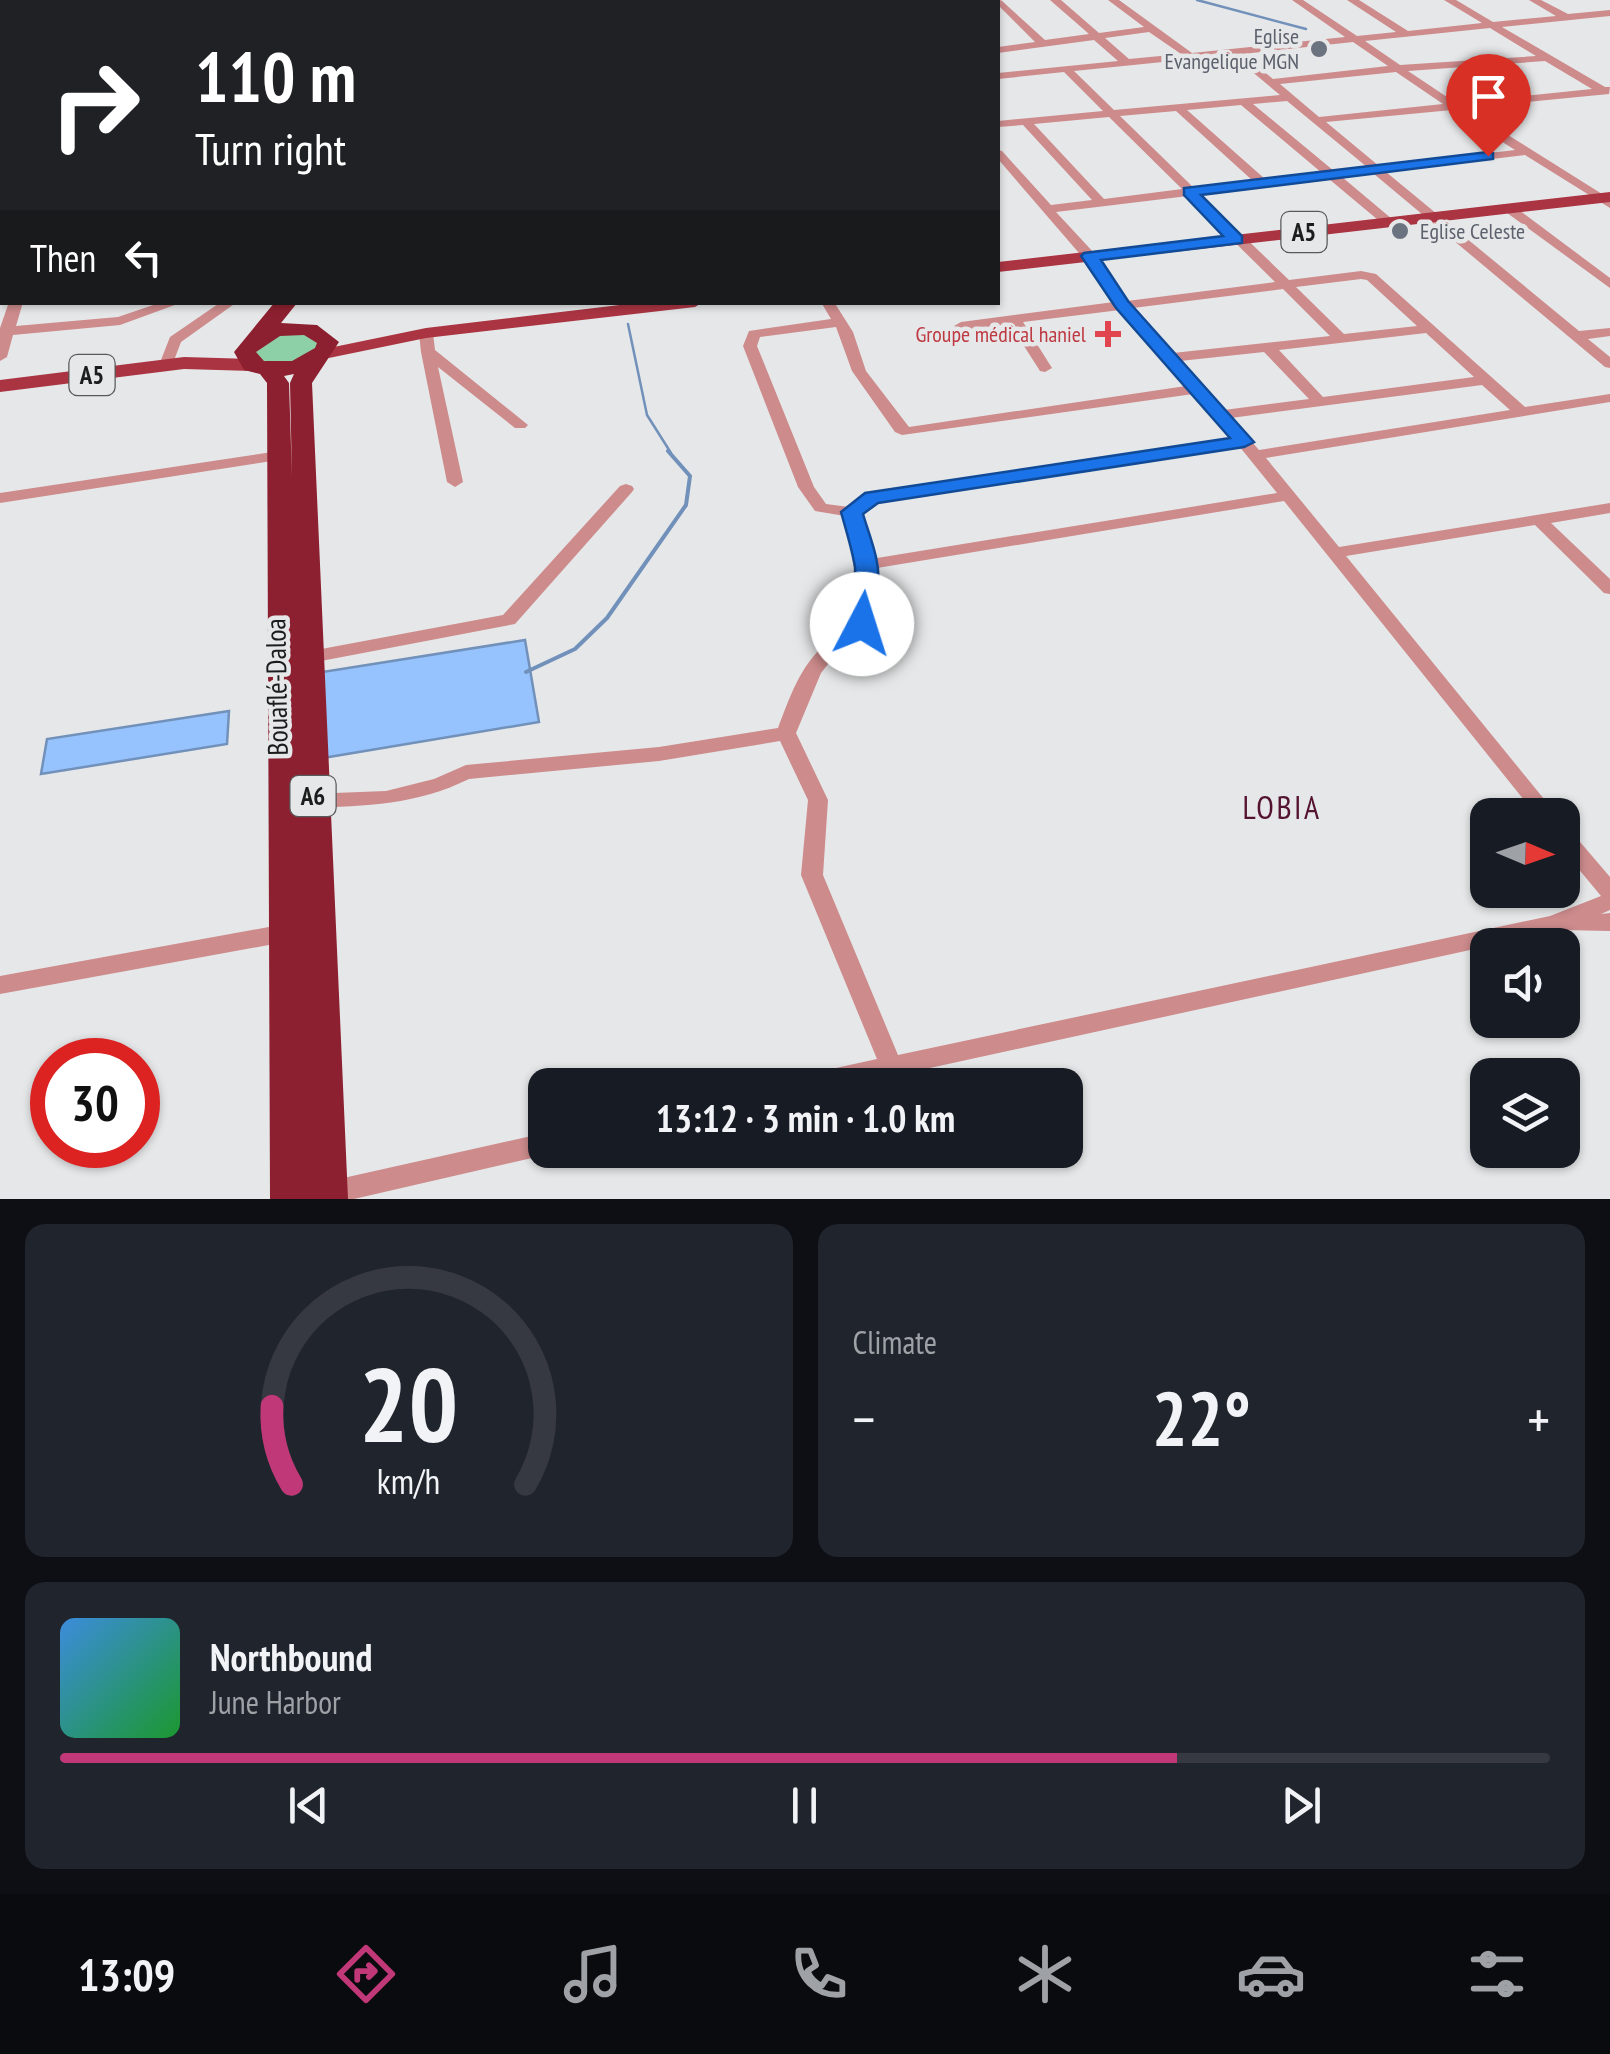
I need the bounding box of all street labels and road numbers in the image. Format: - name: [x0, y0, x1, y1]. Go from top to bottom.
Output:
- road number: A5: [1282, 212, 1326, 252]
- road number: A5: [70, 355, 114, 395]
- street label: Bouaflé-Daloa: [256, 618, 296, 756]
- road number: A6: [290, 776, 336, 816]

